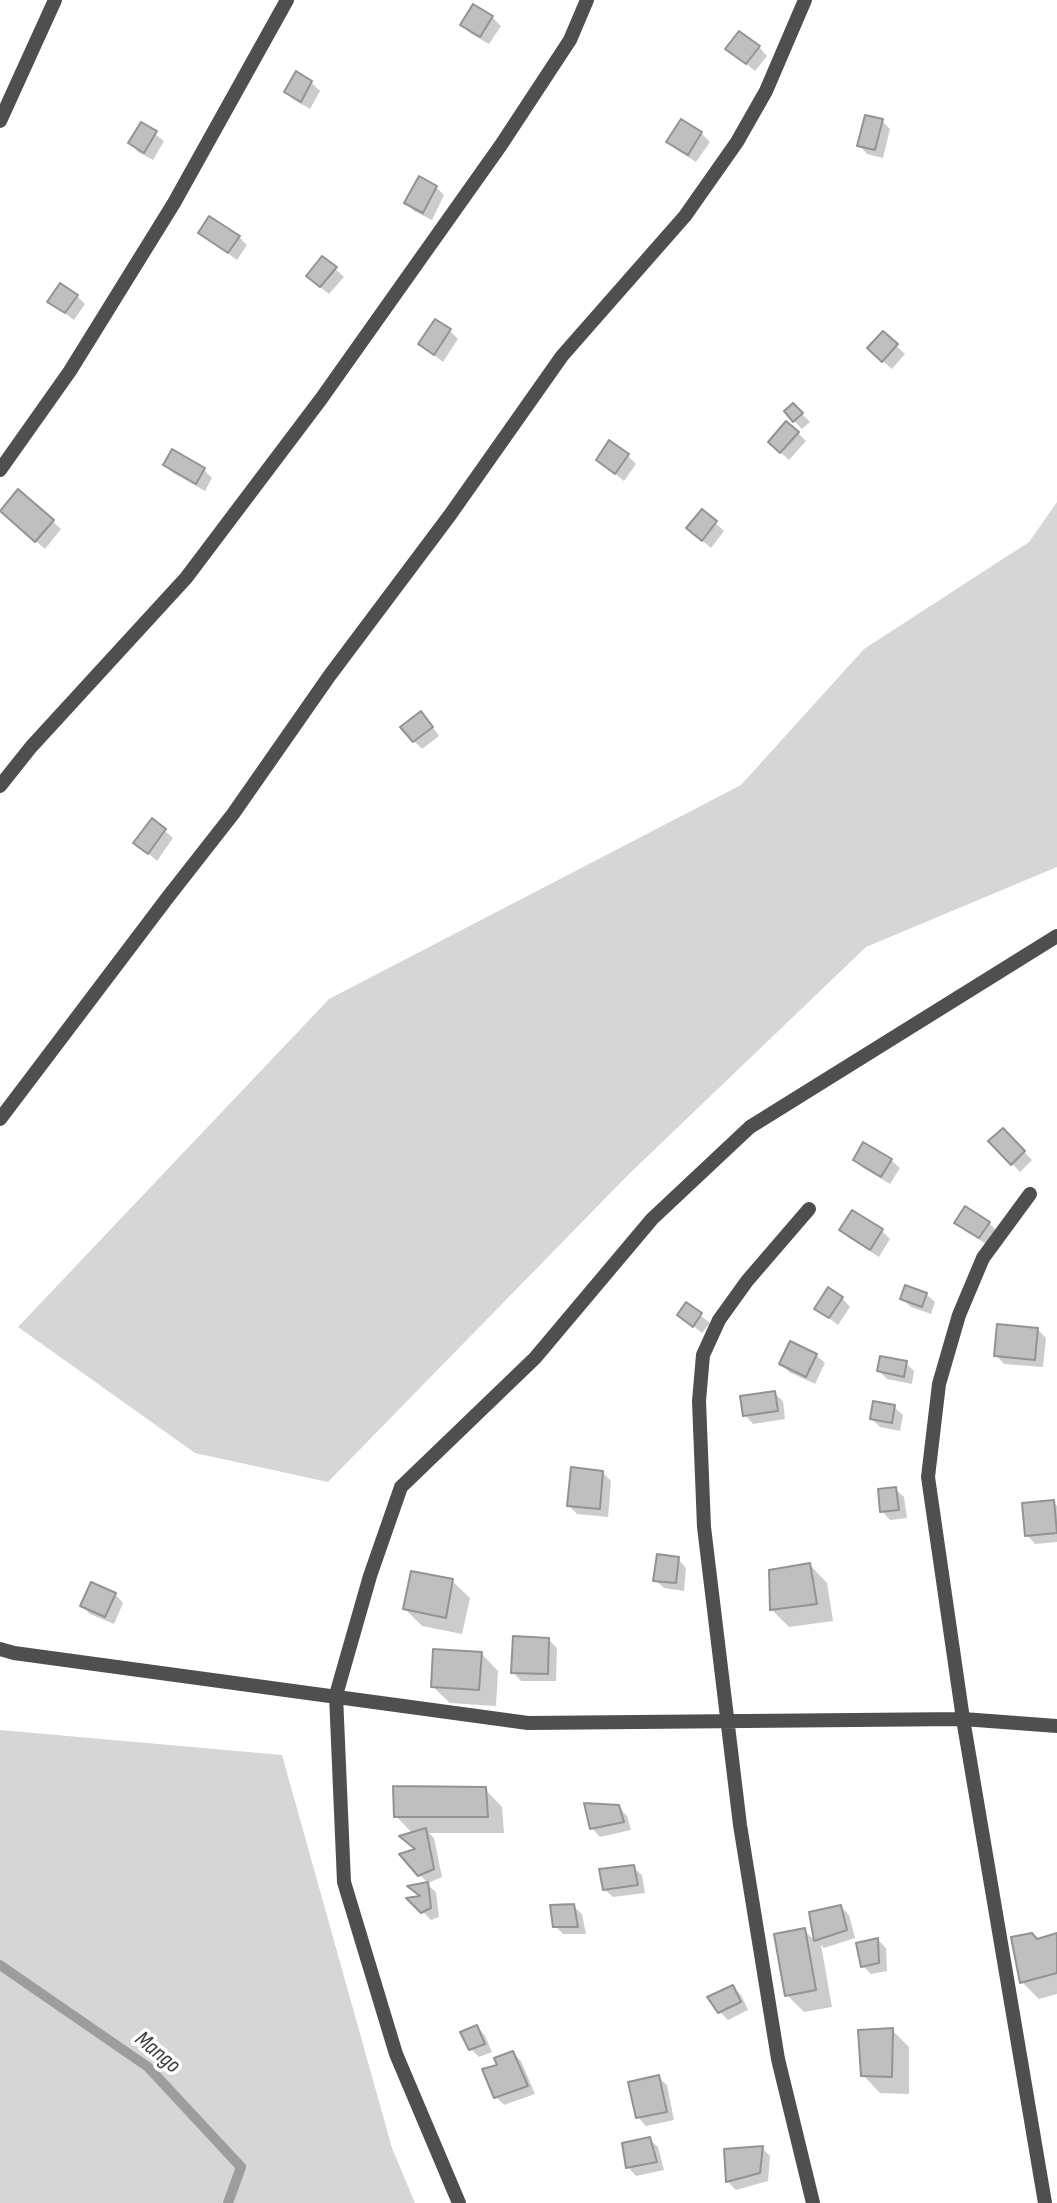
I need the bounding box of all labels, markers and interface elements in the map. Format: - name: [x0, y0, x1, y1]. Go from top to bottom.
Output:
- water label: Mango: [129, 2026, 185, 2080]

